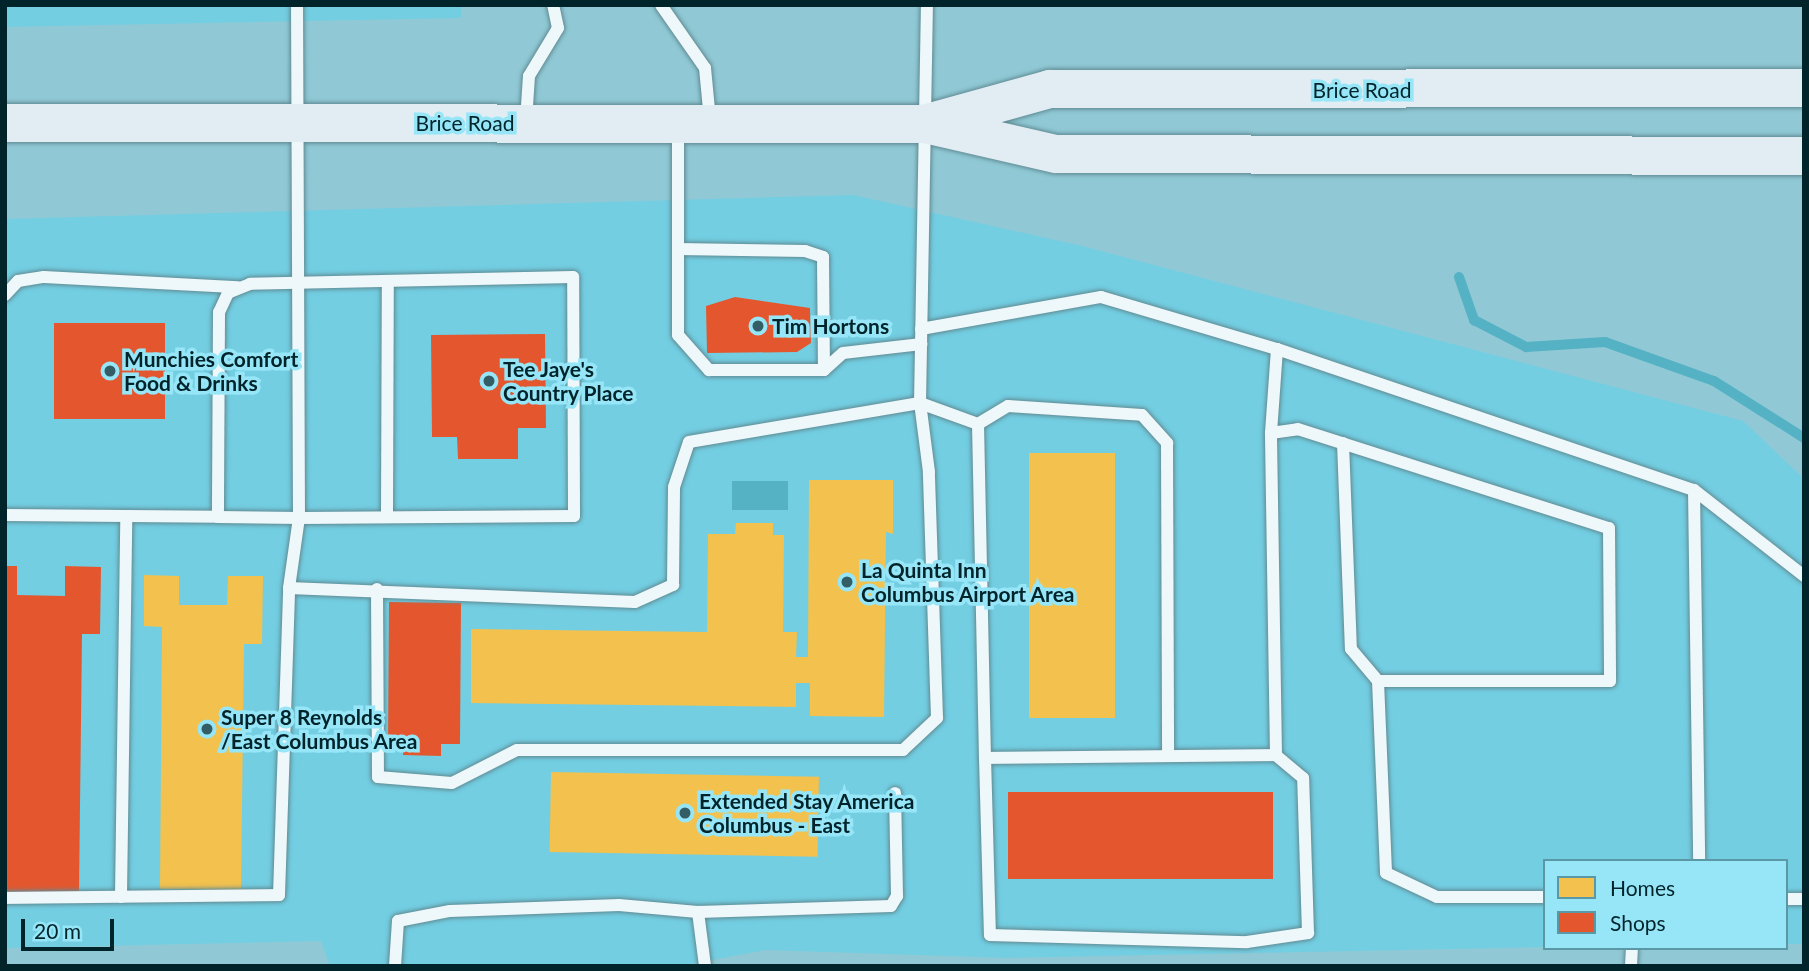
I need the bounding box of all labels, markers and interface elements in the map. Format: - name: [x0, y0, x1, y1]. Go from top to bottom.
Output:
- street label: Brice Road: [1313, 77, 1411, 103]
- street label: Brice Road: [416, 110, 514, 136]
- place label: Tim Hortons: [772, 313, 889, 339]
- marker: Tim Hortons: [750, 318, 766, 334]
- place label: Munchies Comfort Food & Drinks: [124, 346, 298, 396]
- place label: Tee Jaye's Country Place: [503, 356, 634, 406]
- marker: Munchies Comfort Food & Drinks: [102, 363, 118, 379]
- marker: Tee Jaye's Country Place: [481, 373, 497, 389]
- place label: La Quinta Inn Columbus Airport Area: [861, 557, 1076, 607]
- marker: La Quinta Inn Columbus Airport Area: [839, 574, 855, 590]
- place label: Super 8 Reynolds /East Columbus Area: [221, 704, 418, 754]
- marker: Super 8 Reynolds /East Columbus Area: [199, 721, 215, 737]
- place label: Extended Stay America Columbus - East: [699, 788, 916, 838]
- marker: Extended Stay America Columbus - East: [677, 805, 693, 821]
- legend: [1543, 859, 1788, 950]
- text: Homes: [1610, 875, 1675, 900]
- scale bar: [24, 904, 117, 948]
- text: Shops: [1610, 910, 1666, 935]
- text: 20 m: [34, 918, 81, 943]

